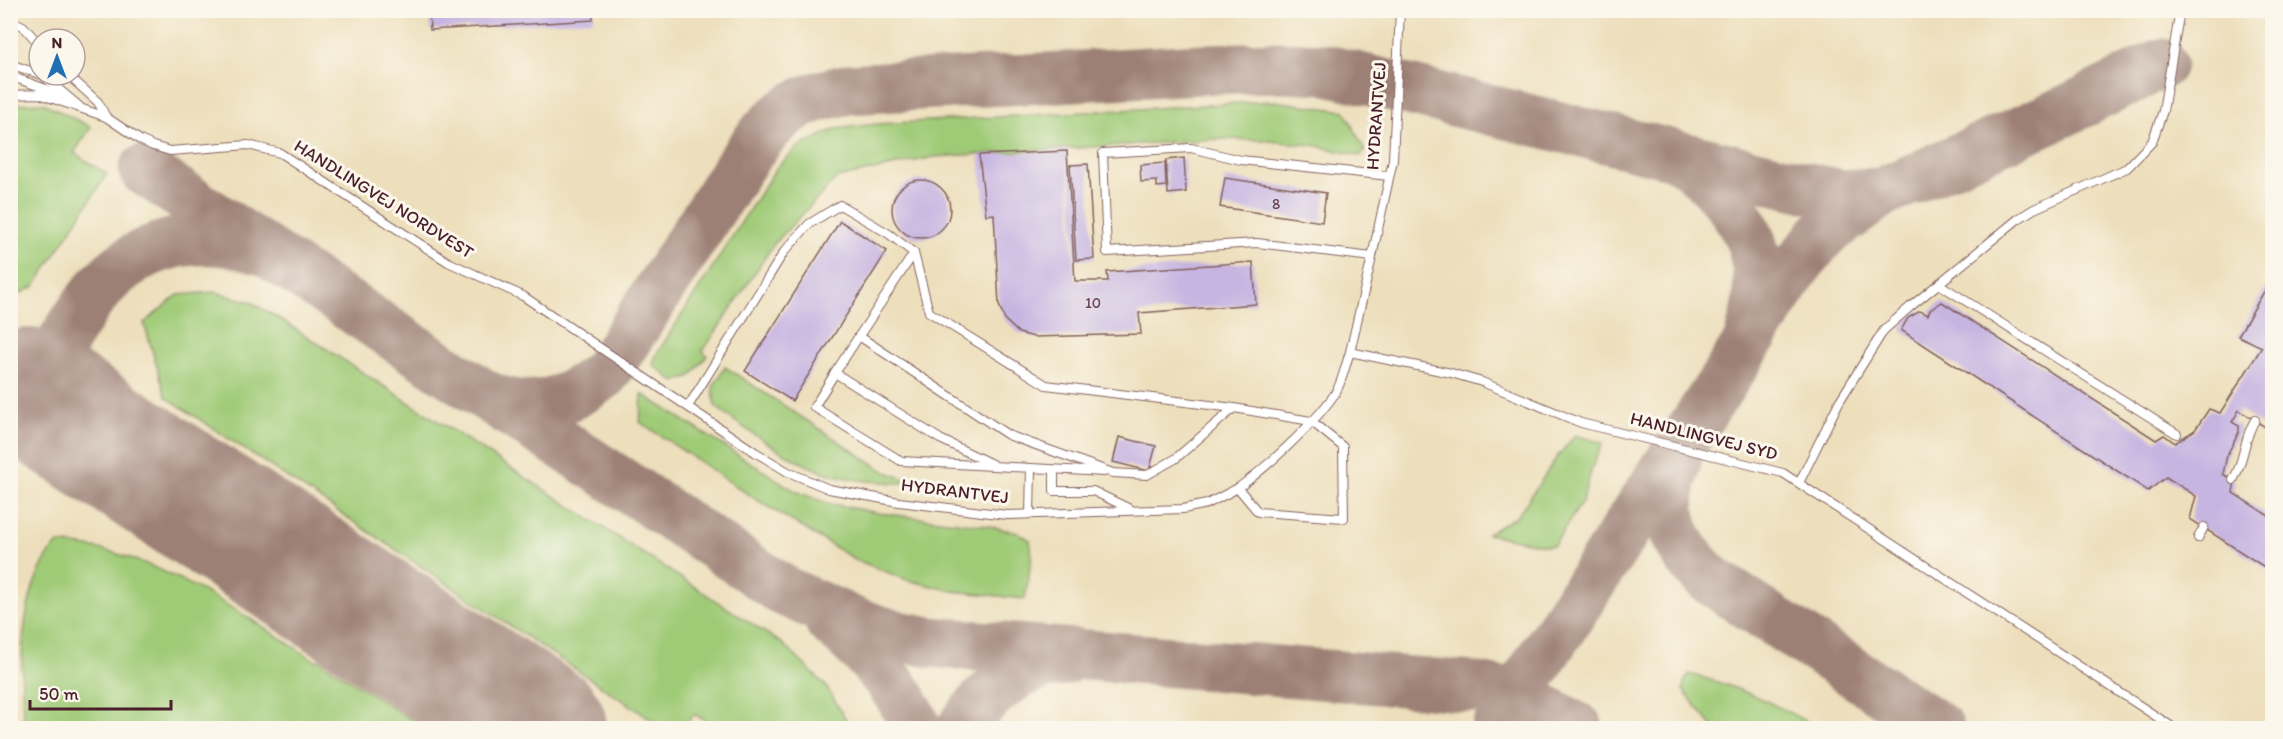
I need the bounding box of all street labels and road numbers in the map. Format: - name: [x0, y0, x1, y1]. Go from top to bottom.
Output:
- street label: HYDRANTVEJ: [1361, 61, 1391, 171]
- street label: HANDLINGVEJ NORDVEST: [290, 135, 478, 263]
- street label: HANDLINGVEJ SYD: [1628, 407, 1780, 465]
- street label: HYDRANTVEJ: [900, 473, 1010, 509]

